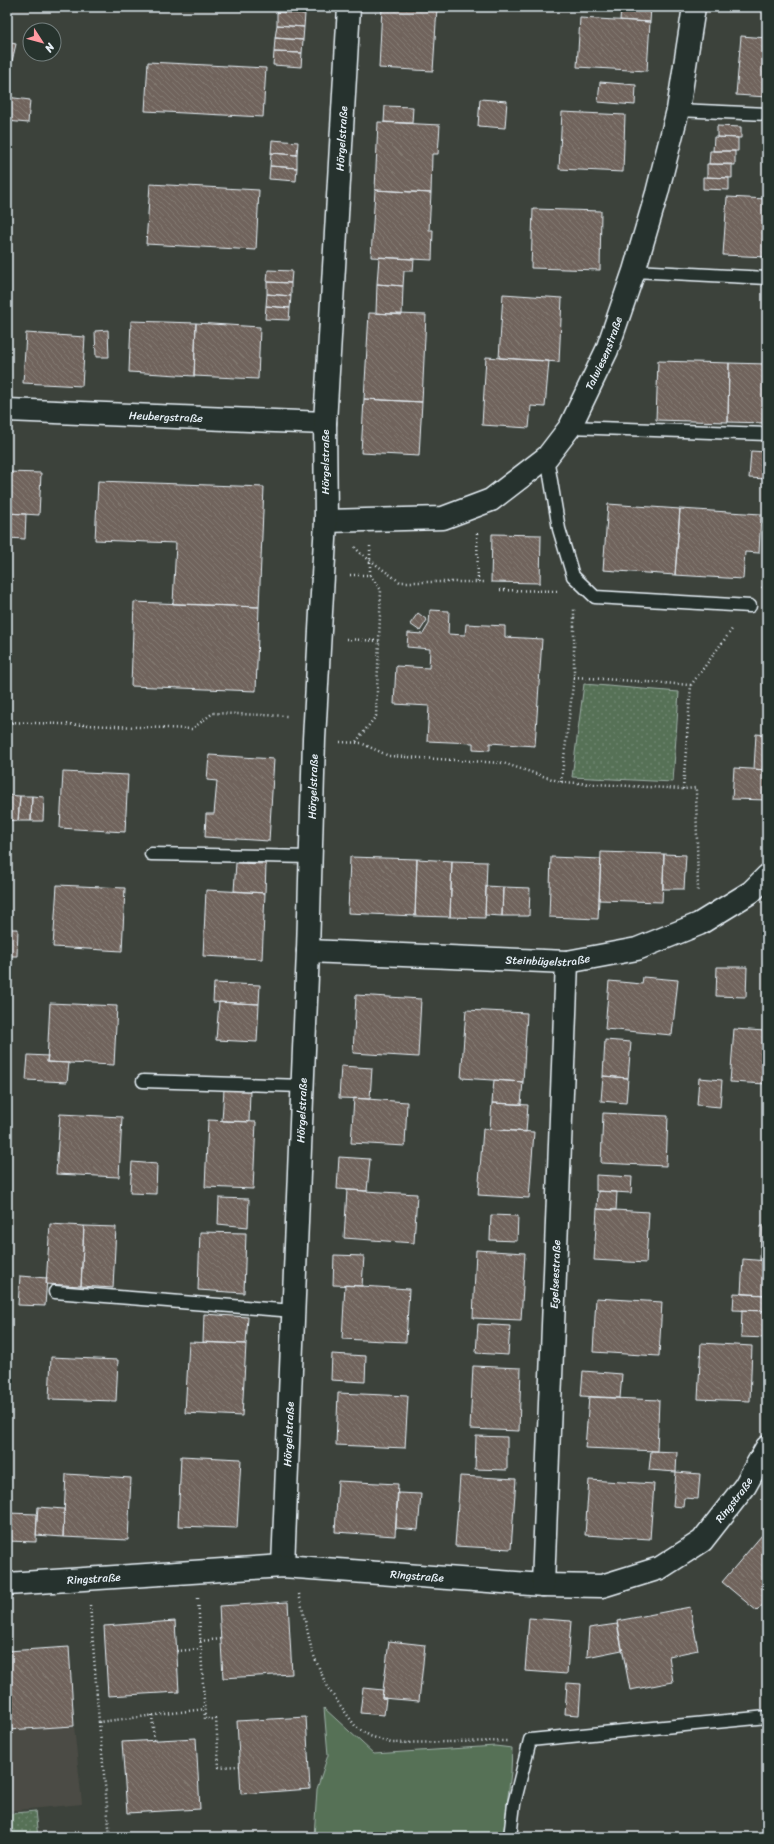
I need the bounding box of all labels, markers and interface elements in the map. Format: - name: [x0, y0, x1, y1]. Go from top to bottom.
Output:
- north arrow: [22, 22, 62, 62]
- text: N: [40, 38, 60, 57]
- street label: Hörgelstraße: [330, 105, 353, 171]
- street label: Talwiesenstraße: [580, 313, 628, 393]
- street label: Heubergstraße: [129, 405, 204, 428]
- street label: Hörgelstraße: [316, 429, 335, 495]
- street label: Hörgelstraße: [302, 753, 323, 819]
- street label: Steinbügelstraße: [505, 948, 592, 971]
- street label: Hörgelstraße: [291, 1077, 312, 1143]
- street label: Egelseestraße: [544, 1239, 566, 1309]
- street label: Hörgelstraße: [278, 1401, 299, 1467]
- street label: Ringstraße: [710, 1473, 758, 1527]
- street label: Ringstraße: [390, 1564, 445, 1587]
- street label: Ringstraße: [66, 1567, 122, 1590]

